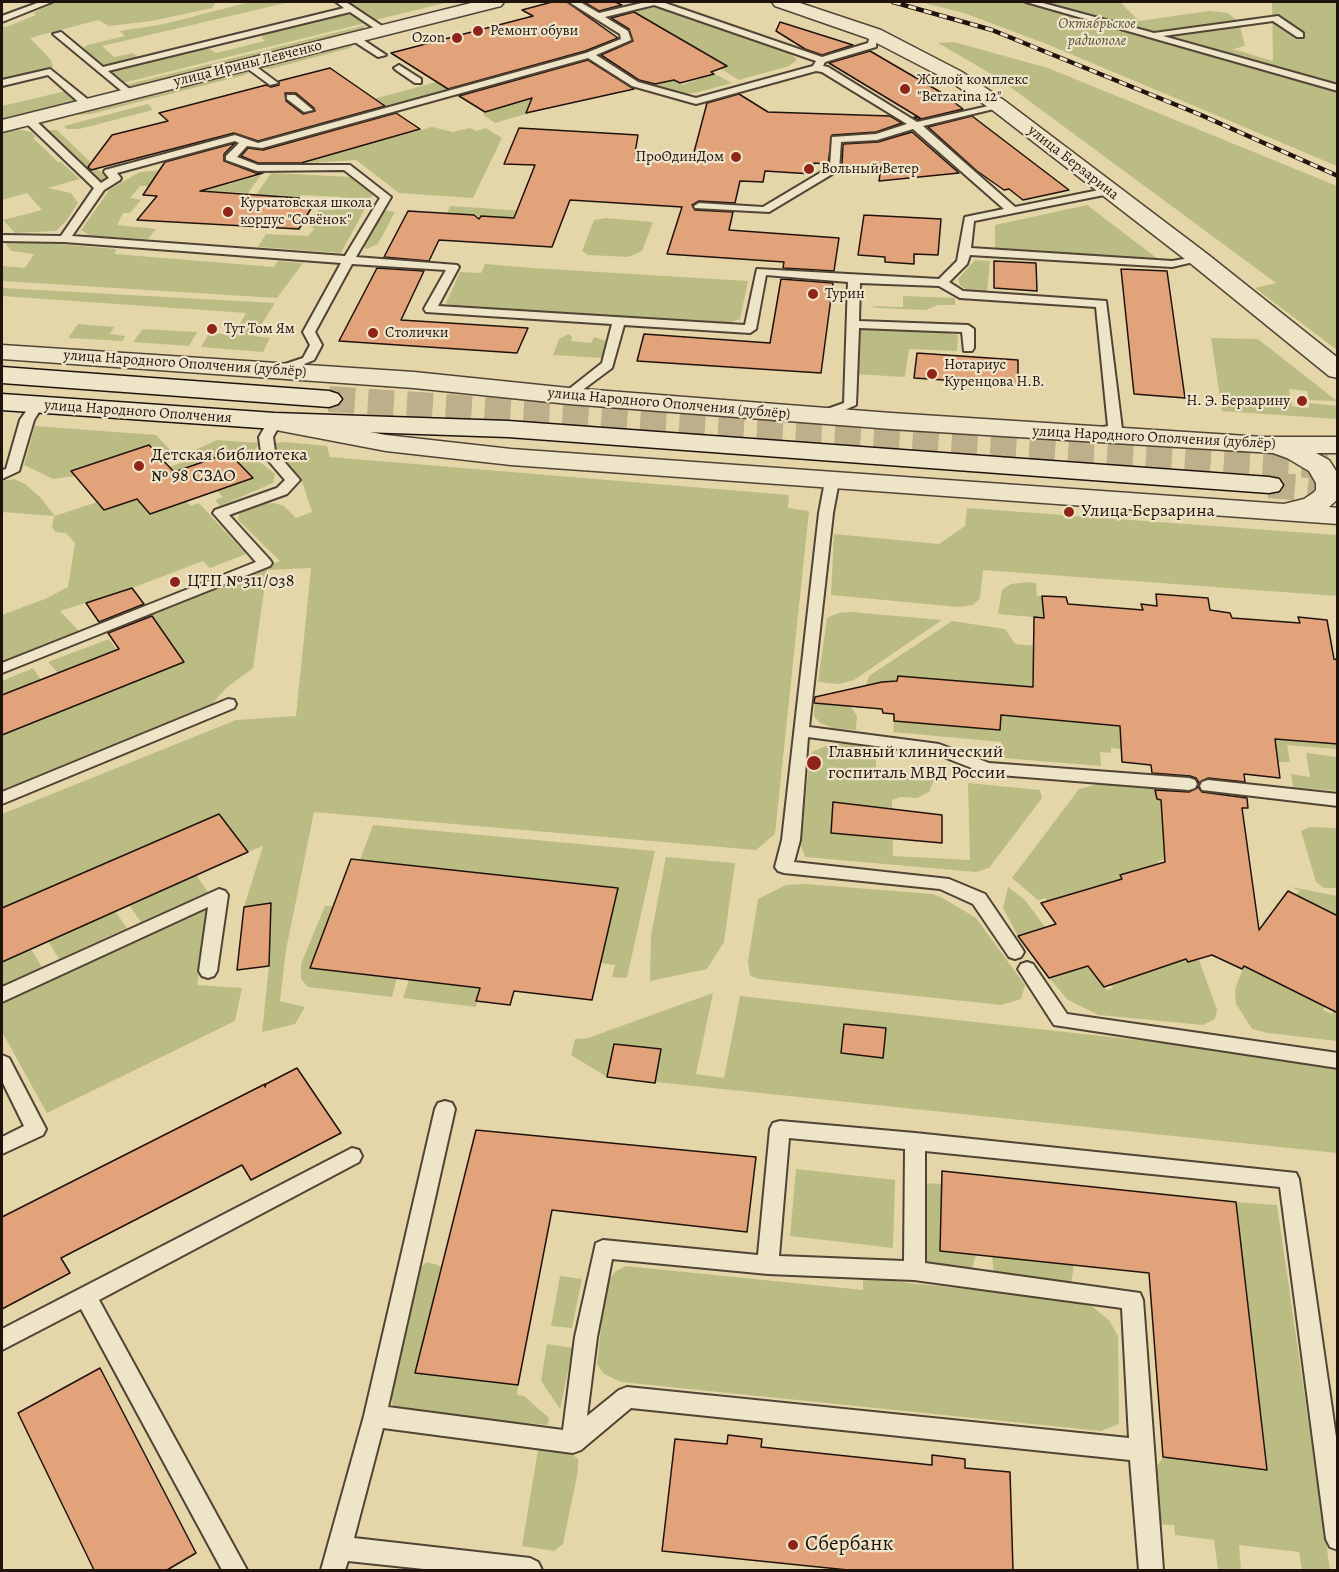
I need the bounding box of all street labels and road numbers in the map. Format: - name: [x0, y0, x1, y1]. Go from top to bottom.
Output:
- street label: улица Ирины Левченко: [172, 37, 324, 91]
- street label: улица Берзарина: [1024, 122, 1122, 204]
- street label: улица Народного Ополчения (дублёр): [63, 347, 307, 381]
- street label: улица Народного Ополчения (дублёр): [547, 384, 791, 424]
- street label: улица Народного Ополчения: [44, 396, 232, 428]
- street label: улица Народного Ополчения (дублёр): [1032, 423, 1276, 453]

